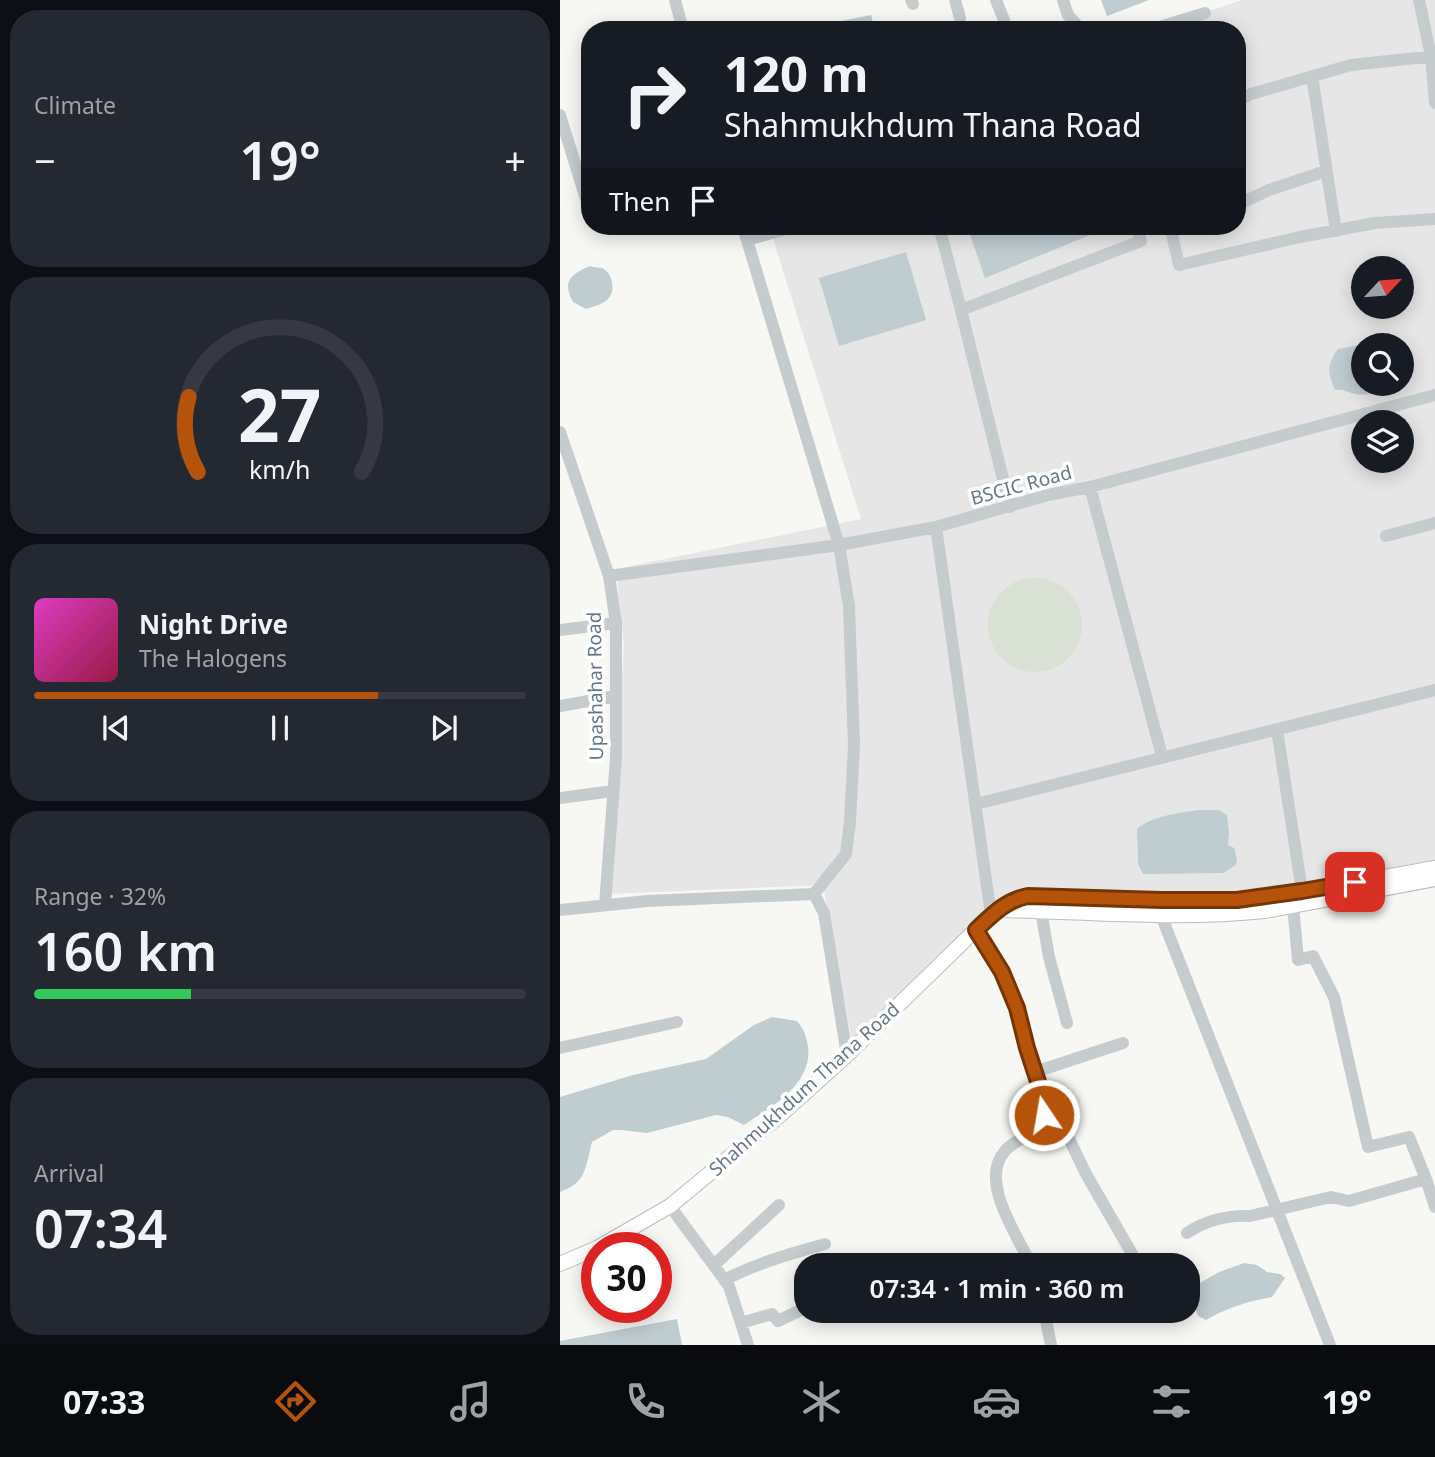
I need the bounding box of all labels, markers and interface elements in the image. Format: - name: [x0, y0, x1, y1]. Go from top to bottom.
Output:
- text: 120 m: [724, 40, 869, 106]
- icon: right: [609, 49, 700, 140]
- text: Climate: [34, 89, 116, 121]
- text: Shahmukhdum Thana Road: [724, 103, 1142, 146]
- text: 19°: [239, 124, 321, 195]
- text: −: [34, 134, 56, 186]
- text: +: [504, 134, 526, 186]
- icon: arrive: [684, 182, 722, 220]
- text: Then: [609, 183, 670, 219]
- north arrow: [1351, 256, 1414, 318]
- map controls: [1351, 256, 1414, 473]
- button: search: [1351, 333, 1414, 396]
- text: 27: [238, 364, 322, 463]
- button: layers: [1351, 410, 1414, 473]
- text: km/h: [249, 451, 311, 485]
- street label: BSCIC Road: [967, 459, 1075, 511]
- text: Night Drive: [139, 606, 288, 642]
- street label: Upashahar Road: [581, 611, 609, 761]
- text: The Halogens: [139, 642, 287, 674]
- icon: previous: [97, 709, 135, 747]
- icon: pause: [261, 709, 299, 747]
- icon: next: [425, 709, 463, 747]
- pin: [1325, 852, 1385, 912]
- icon: arrive: [1336, 863, 1374, 901]
- text: Range · 32%: [34, 880, 166, 912]
- text: 160 km: [34, 915, 217, 986]
- street label: Shahmukhdum Thana Road: [703, 996, 905, 1182]
- position arrow: [1007, 1078, 1081, 1152]
- text: Arrival: [34, 1157, 104, 1189]
- text: 07:34: [34, 1192, 167, 1263]
- speed limit sign: 30: [581, 1232, 672, 1323]
- text: 07:34 · 1 min · 360 m: [870, 1270, 1124, 1306]
- icon: directions: [271, 1377, 320, 1426]
- icon: music: [446, 1377, 495, 1426]
- icon: phone: [621, 1377, 670, 1426]
- icon: climate: [797, 1377, 846, 1426]
- icon: car: [972, 1377, 1021, 1426]
- icon: filters: [1147, 1377, 1196, 1426]
- text: 07:33: [63, 1380, 145, 1423]
- text: 19°: [1322, 1380, 1372, 1423]

